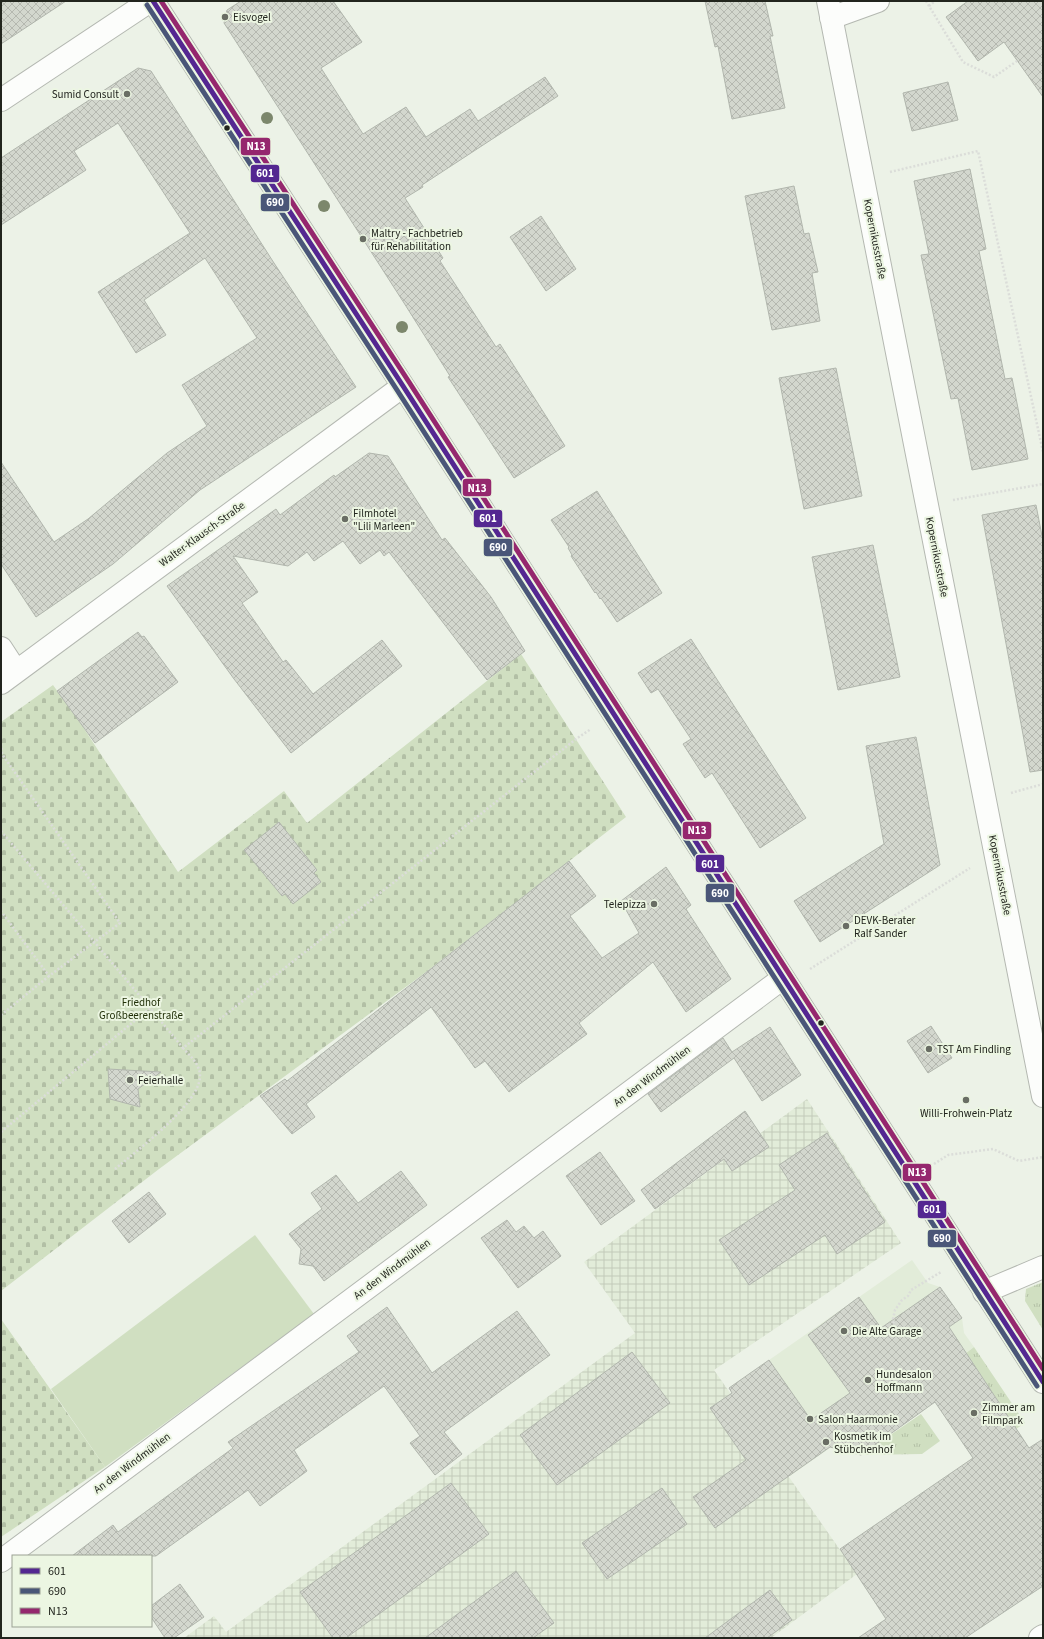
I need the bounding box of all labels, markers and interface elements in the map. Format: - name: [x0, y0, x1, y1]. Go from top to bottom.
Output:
- place label: Eisvogel: [233, 10, 271, 25]
- marker: Eisvogel: [220, 12, 230, 22]
- place label: Sumid Consult: [52, 87, 119, 102]
- marker: Sumid Consult: [122, 89, 132, 99]
- unlabelled marker: [222, 123, 232, 133]
- line badge: N13: [240, 137, 271, 156]
- text: N13: [247, 139, 266, 154]
- line badge: 601: [250, 164, 280, 183]
- text: 601: [256, 166, 274, 181]
- line badge: 690: [260, 193, 290, 212]
- text: 690: [266, 195, 284, 210]
- street label: Kopernikusstraße: [860, 198, 890, 281]
- place label: Maltry - Fachbetrieb für Rehabilitation: [371, 226, 463, 254]
- marker: Maltry - Fachbetrieb für Rehabilitation: [358, 234, 368, 244]
- line badge: N13: [462, 478, 492, 497]
- text: N13: [468, 481, 487, 496]
- street label: Walter-Klausch-Straße: [156, 497, 248, 570]
- place label: Filmhotel "Lili Marleen": [353, 506, 415, 534]
- line badge: 601: [473, 509, 503, 528]
- text: 601: [479, 511, 497, 526]
- marker: Filmhotel "Lili Marleen": [340, 514, 350, 524]
- street label: Kopernikusstraße: [922, 516, 952, 599]
- line badge: 690: [483, 538, 513, 557]
- text: 690: [489, 540, 507, 555]
- line badge: N13: [682, 821, 712, 840]
- text: N13: [688, 823, 707, 838]
- street label: Kopernikusstraße: [985, 834, 1015, 917]
- line badge: 601: [695, 854, 725, 873]
- text: 601: [701, 857, 719, 872]
- line badge: 690: [705, 883, 735, 903]
- text: 690: [711, 886, 729, 901]
- place label: Telepizza: [604, 897, 646, 912]
- marker: Telepizza: [649, 899, 659, 909]
- place label: DEVK-Berater Ralf Sander: [854, 913, 916, 941]
- marker: DEVK-Berater Ralf Sander: [841, 921, 851, 931]
- park label: Friedhof Großbeerenstraße: [99, 995, 184, 1023]
- unlabelled marker: [816, 1018, 826, 1028]
- street label: An den Windmühlen: [610, 1042, 694, 1110]
- place label: TST Am Findling: [937, 1042, 1011, 1057]
- marker: TST Am Findling: [924, 1044, 934, 1054]
- place label: Feierhalle: [138, 1073, 184, 1088]
- marker: Feierhalle: [125, 1075, 135, 1085]
- marker: Willi-Frohwein-Platz: [961, 1095, 971, 1105]
- place label: Willi-Frohwein-Platz: [920, 1106, 1012, 1121]
- line badge: N13: [902, 1163, 932, 1182]
- text: N13: [908, 1165, 927, 1180]
- line badge: 601: [917, 1200, 947, 1219]
- text: 601: [923, 1202, 941, 1217]
- line badge: 690: [927, 1229, 957, 1248]
- text: 690: [933, 1231, 951, 1246]
- street label: An den Windmühlen: [350, 1235, 434, 1303]
- place label: Die Alte Garage: [852, 1324, 922, 1339]
- marker: Die Alte Garage: [839, 1326, 849, 1336]
- place label: Hundesalon Hoffmann: [876, 1367, 932, 1395]
- marker: Hundesalon Hoffmann: [863, 1375, 873, 1385]
- place label: Zimmer am Filmpark: [982, 1400, 1035, 1428]
- marker: Zimmer am Filmpark: [969, 1408, 979, 1418]
- place label: Salon Haarmonie: [818, 1412, 898, 1427]
- marker: Salon Haarmonie: [805, 1414, 815, 1424]
- street label: An den Windmühlen: [90, 1429, 174, 1497]
- place label: Kosmetik im Stübchenhof: [834, 1429, 894, 1457]
- marker: Kosmetik im Stübchenhof: [821, 1437, 831, 1447]
- legend: [12, 1555, 152, 1627]
- text: 601: [48, 1563, 66, 1580]
- text: 690: [48, 1583, 66, 1600]
- text: N13: [48, 1603, 68, 1620]

